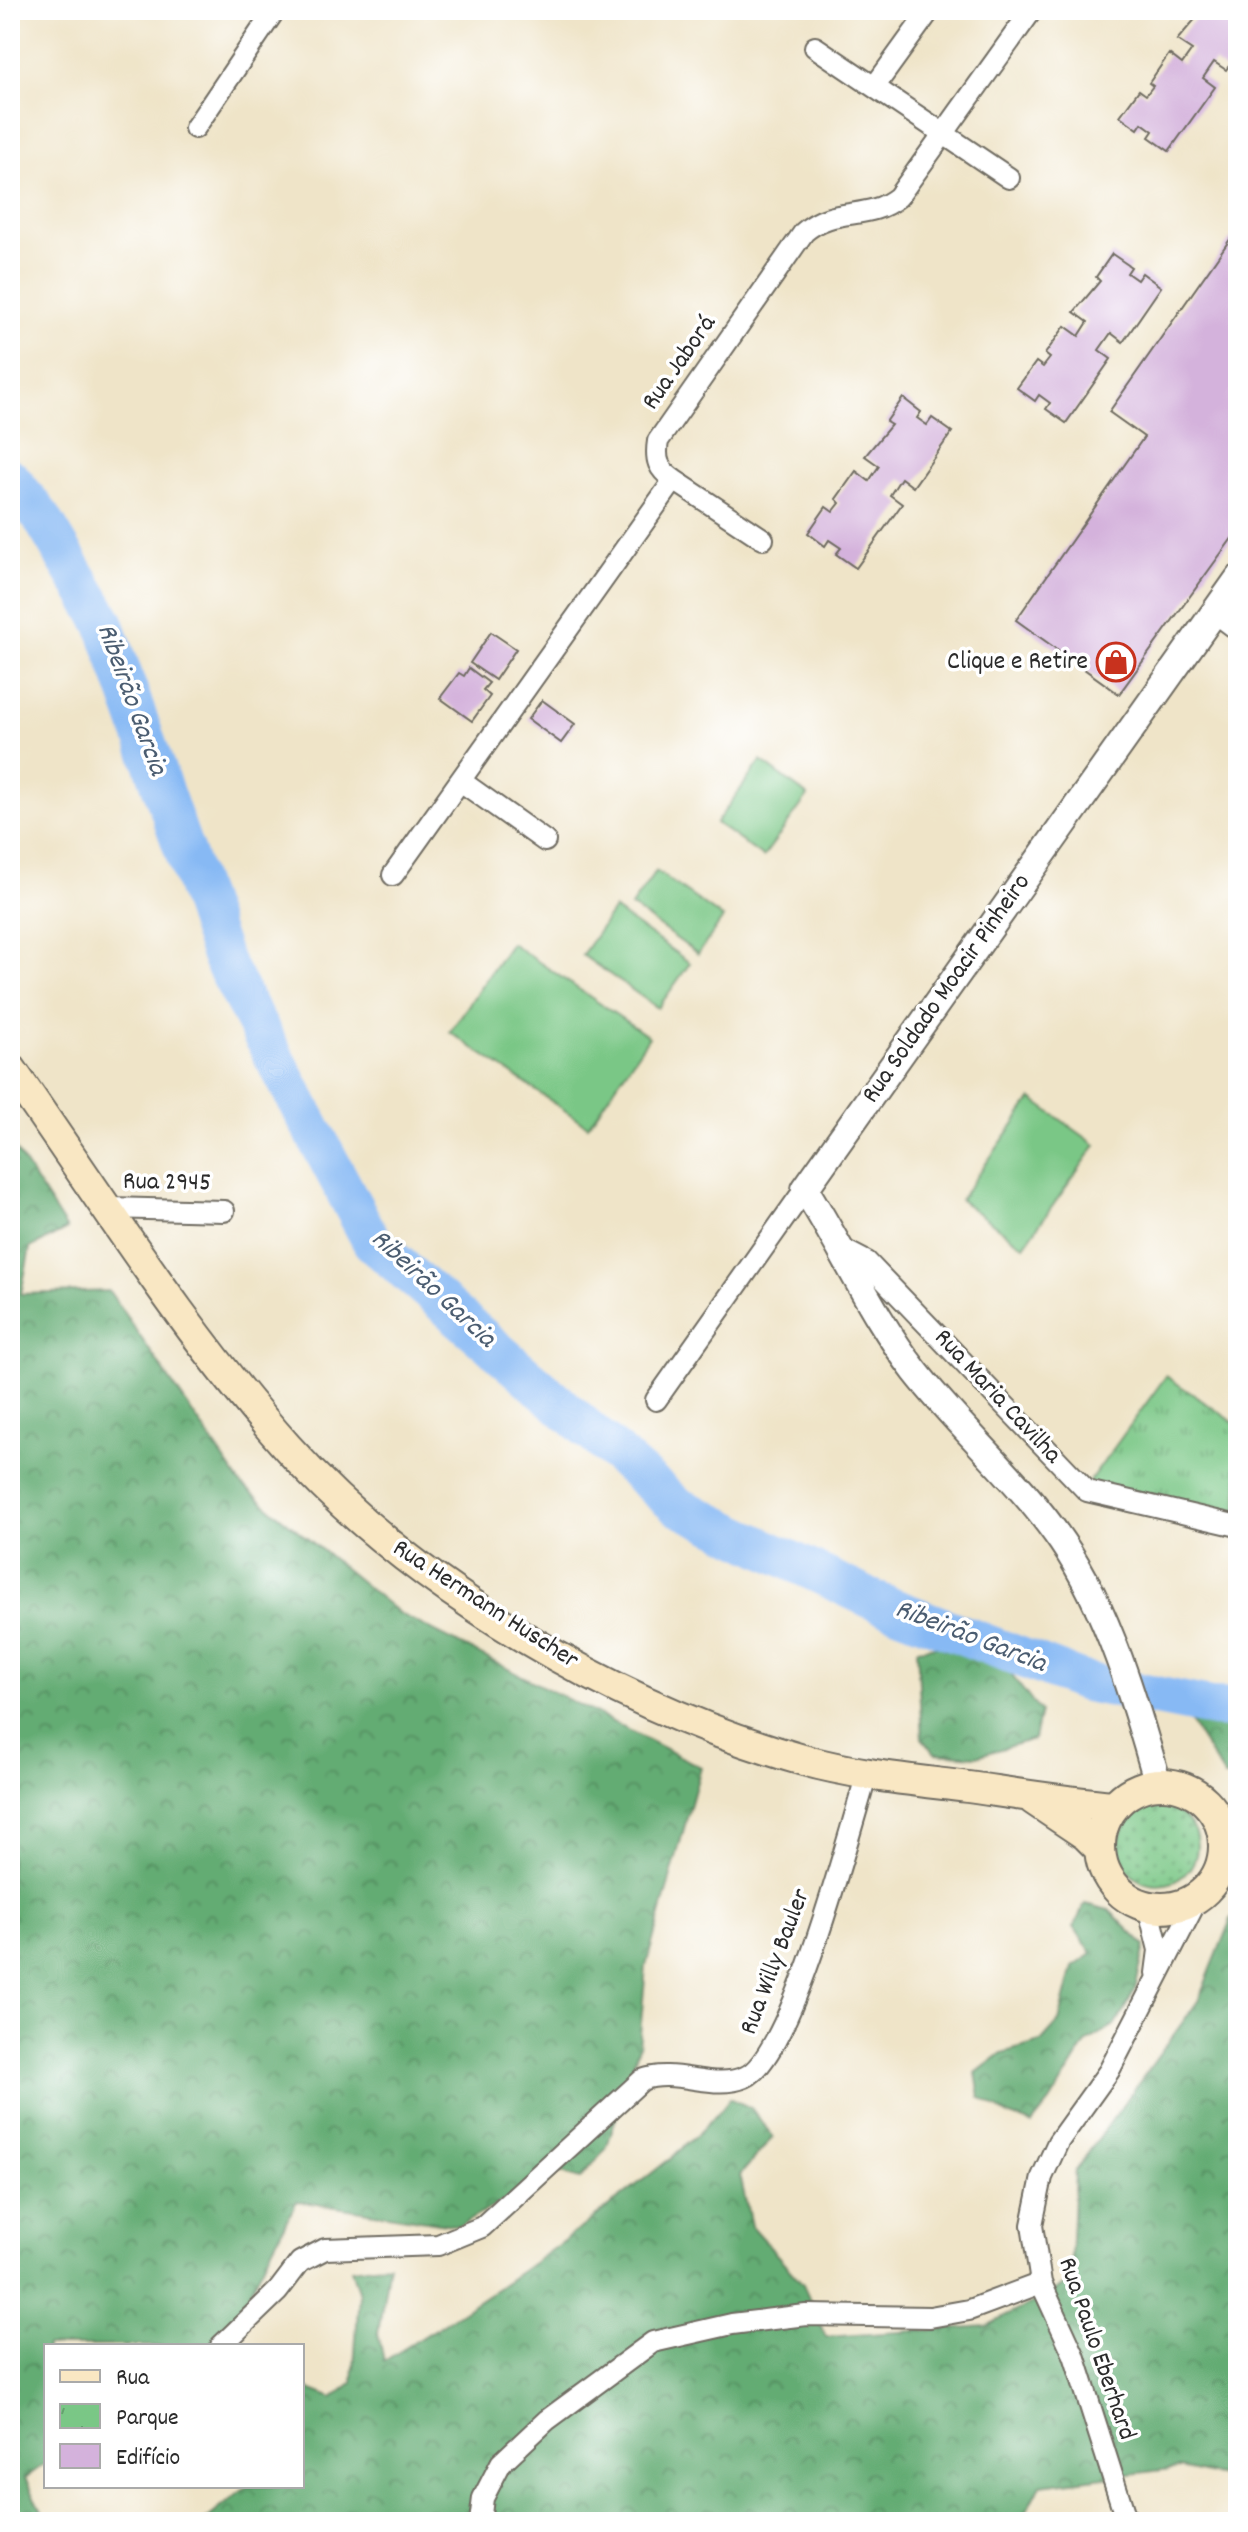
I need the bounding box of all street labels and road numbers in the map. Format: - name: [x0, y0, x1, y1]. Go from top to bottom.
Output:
- street label: Rua Jaborá: [634, 308, 726, 418]
- street label: Rua Soldado Moacir Pinheiro: [854, 867, 1040, 1111]
- street label: Rua 2945: [123, 1164, 211, 1202]
- street label: Rua Maria Cavilha: [924, 1321, 1070, 1473]
- street label: Rua Hermann Huscher: [385, 1531, 586, 1679]
- street label: Rua Willy Bauler: [731, 1883, 821, 2040]
- street label: Rua Paulo Eberhard: [1047, 2253, 1145, 2445]

